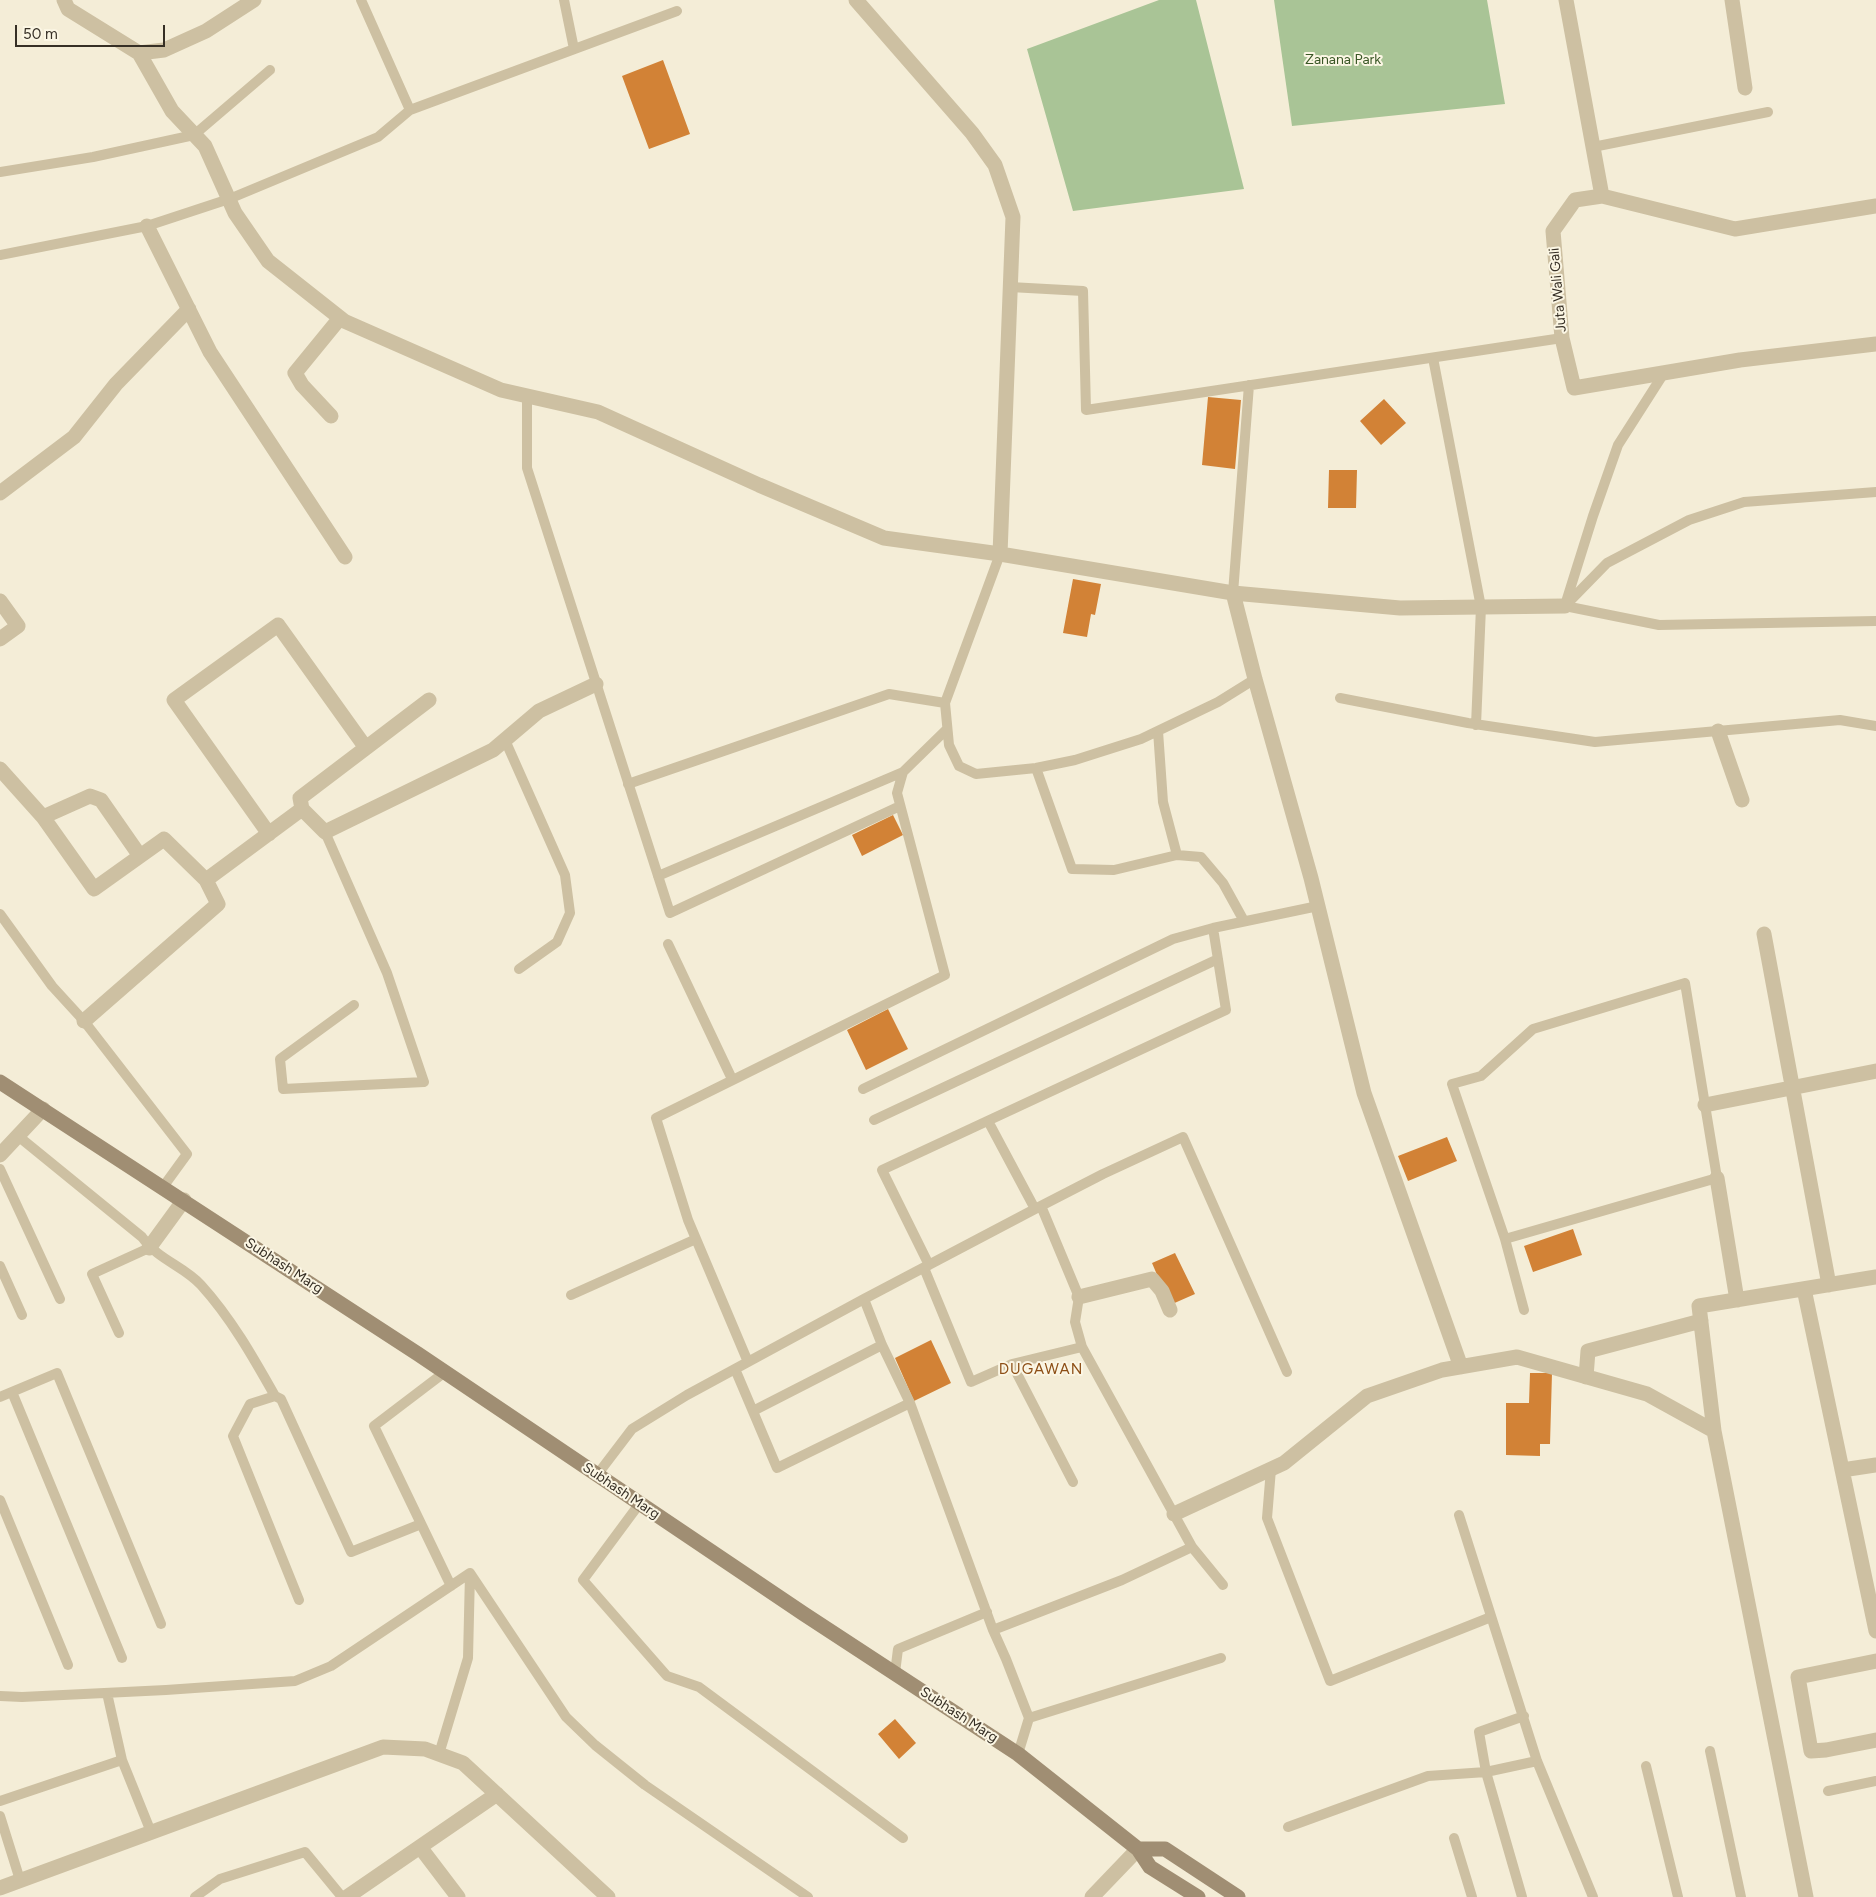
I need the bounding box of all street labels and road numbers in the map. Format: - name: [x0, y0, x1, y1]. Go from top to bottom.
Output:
- street label: Juta Wali Gali: [1546, 247, 1570, 333]
- street label: Subhash Marg: [242, 1235, 326, 1297]
- street label: Subhash Marg: [579, 1459, 663, 1523]
- street label: Subhash Marg: [917, 1684, 1001, 1746]

